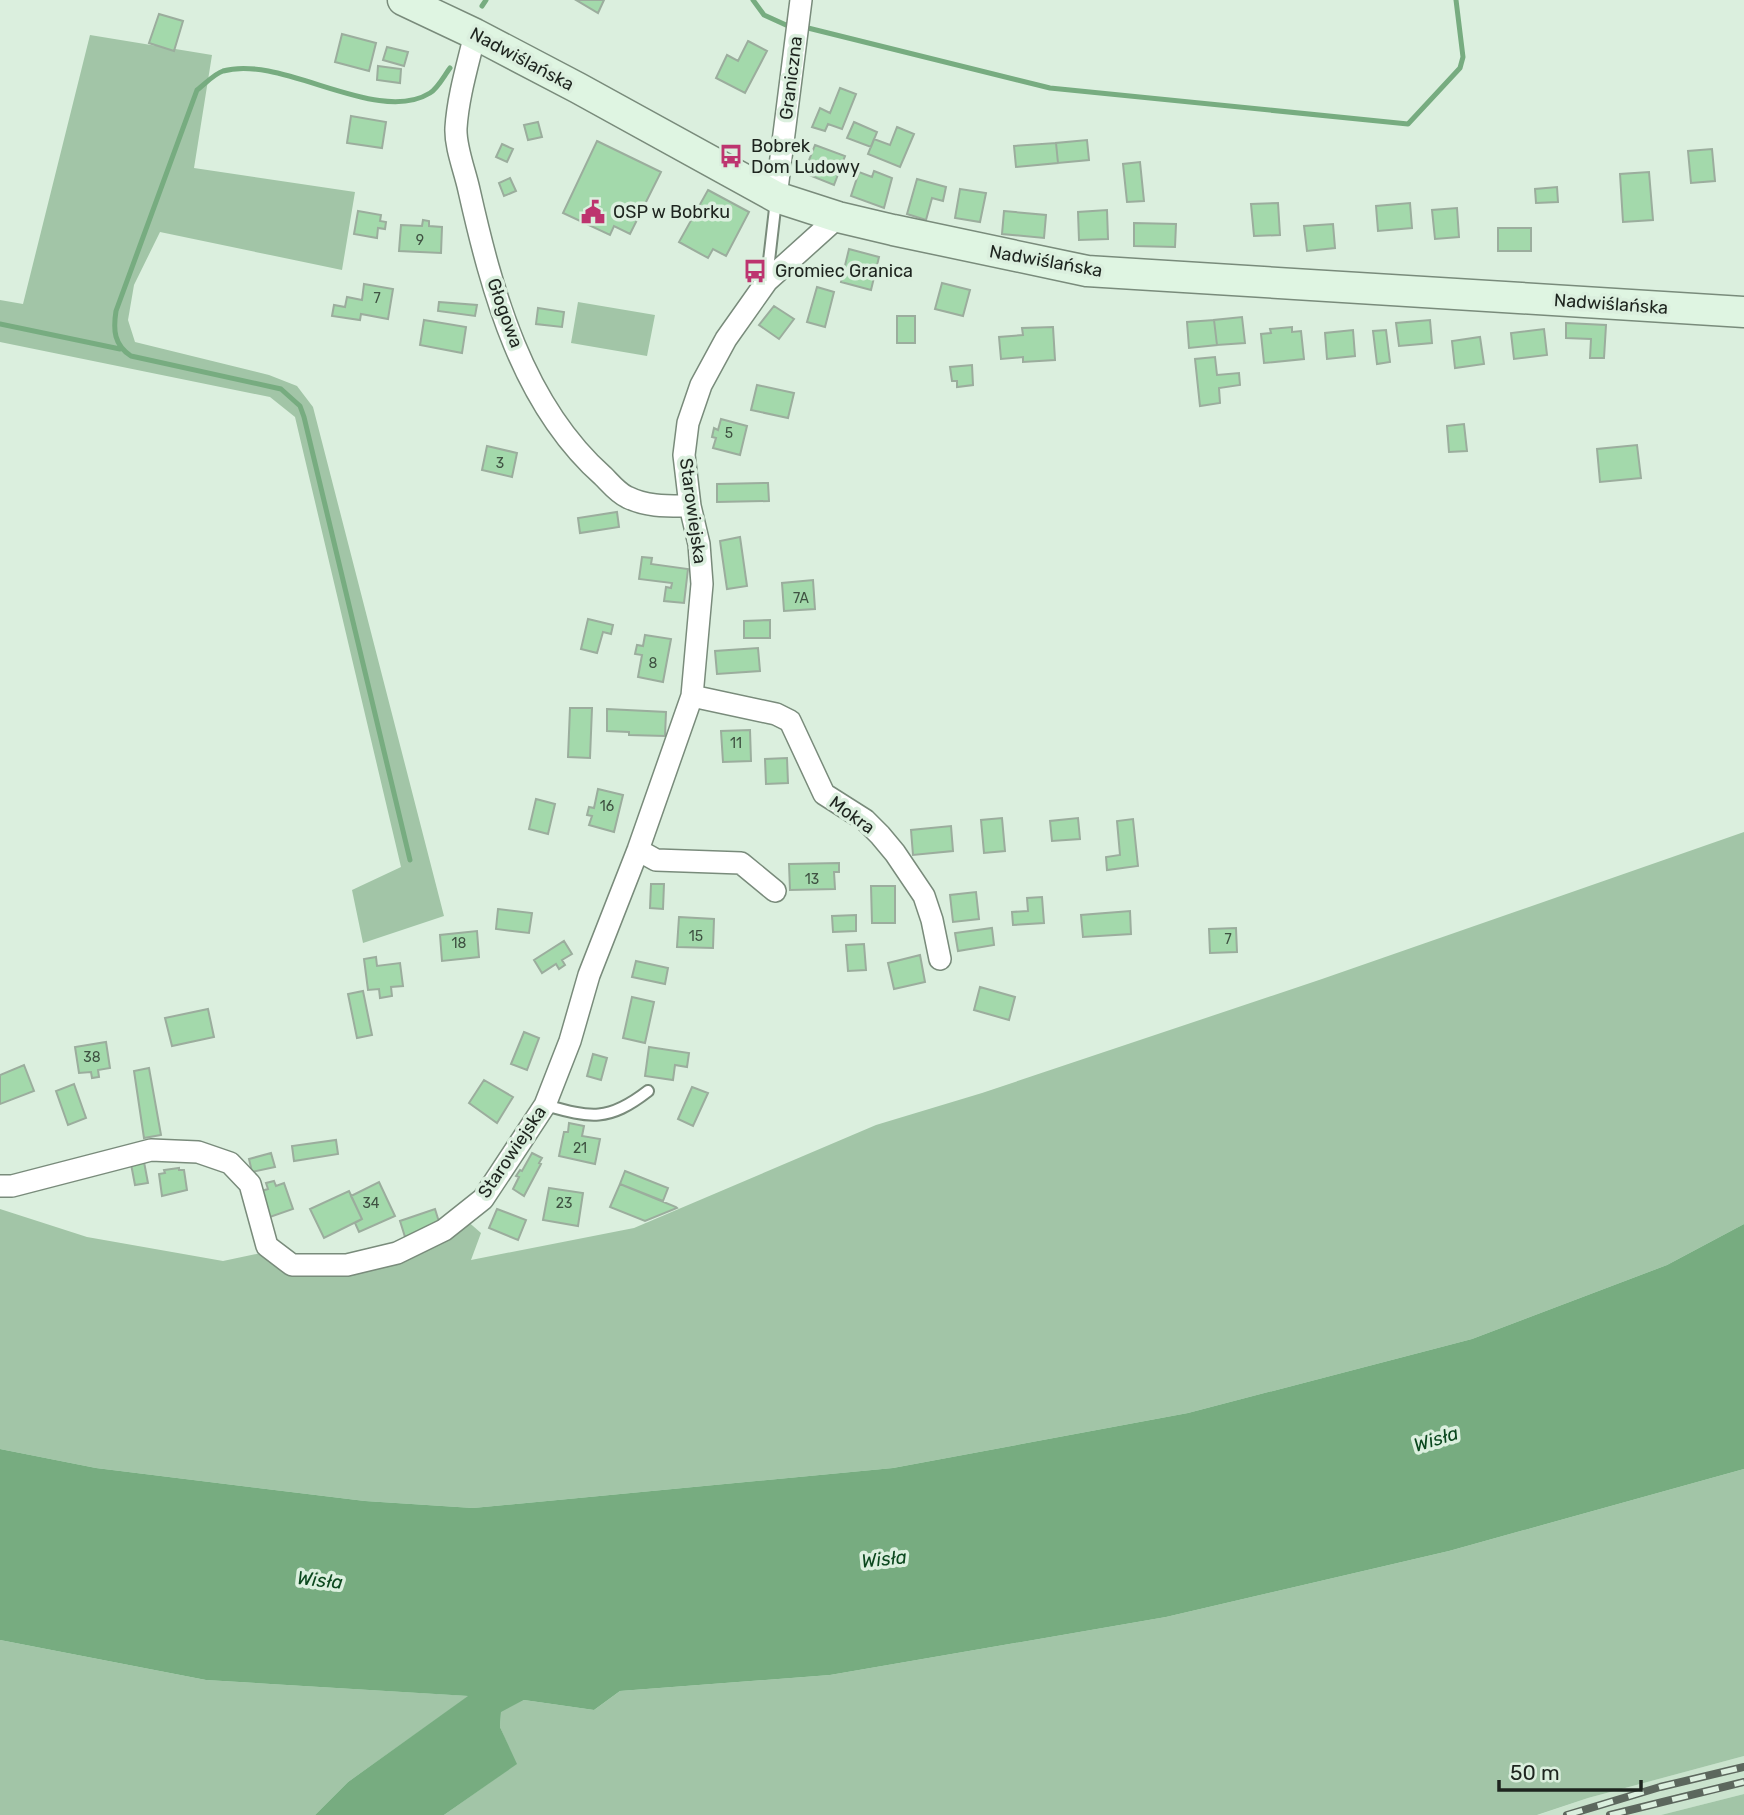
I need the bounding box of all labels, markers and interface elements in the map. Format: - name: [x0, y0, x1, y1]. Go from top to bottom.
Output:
- street label: Nadwiślańska: [466, 22, 578, 96]
- street label: Graniczna: [775, 35, 807, 121]
- place label: Bobrek Dom Ludowy: [751, 135, 860, 178]
- bus stop icon: Bobrek Dom Ludowy: [717, 142, 745, 170]
- public building icon: OSP w Bobrku: [579, 198, 607, 226]
- place label: OSP w Bobrku: [613, 201, 730, 223]
- house number: 9: [416, 232, 424, 249]
- street label: Nadwiślańska: [988, 240, 1104, 282]
- bus stop icon: Gromiec Granica: [741, 257, 769, 285]
- place label: Gromiec Granica: [775, 260, 913, 282]
- street label: Głogowa: [482, 275, 528, 351]
- street label: Nadwiślańska: [1553, 289, 1669, 319]
- house number: 7: [373, 290, 381, 307]
- house number: 5: [725, 425, 733, 442]
- house number: 3: [496, 455, 504, 472]
- street label: Starowiejska: [675, 457, 711, 565]
- house number: 7A: [793, 590, 810, 607]
- house number: 8: [649, 655, 658, 672]
- house number: 11: [730, 735, 742, 752]
- street label: Mokra: [825, 791, 879, 839]
- house number: 16: [600, 798, 614, 815]
- house number: 13: [805, 871, 819, 888]
- house number: 15: [689, 928, 703, 945]
- house number: 7: [1224, 931, 1232, 948]
- house number: 18: [452, 935, 467, 952]
- house number: 38: [83, 1049, 101, 1066]
- street label: Starowiejska: [473, 1102, 551, 1202]
- house number: 21: [573, 1140, 587, 1157]
- house number: 34: [362, 1195, 380, 1212]
- house number: 23: [556, 1195, 572, 1212]
- water label: Wisła: [1411, 1421, 1461, 1457]
- water label: Wisła: [860, 1545, 908, 1573]
- water label: Wisła: [296, 1566, 344, 1594]
- scale bar: [1499, 1748, 1641, 1792]
- text: 50 m: [1510, 1760, 1560, 1785]

